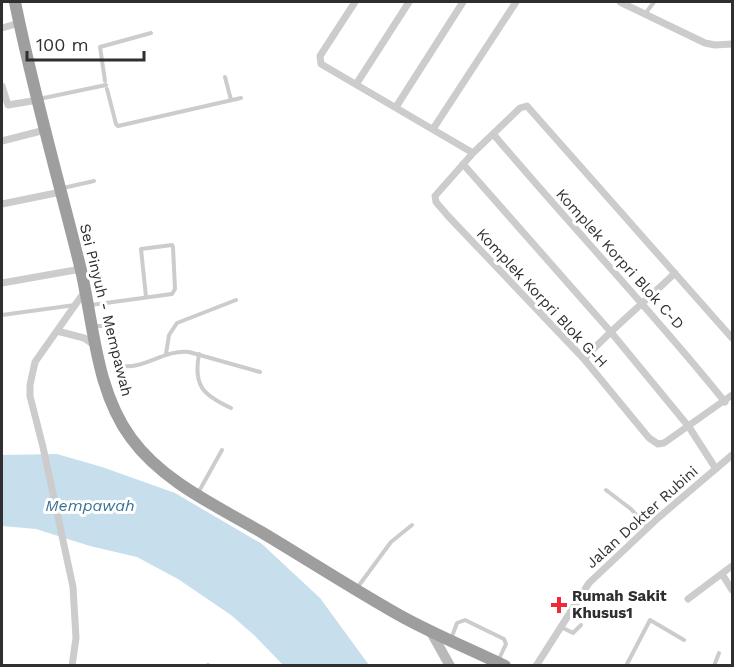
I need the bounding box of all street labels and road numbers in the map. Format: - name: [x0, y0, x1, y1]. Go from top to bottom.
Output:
- street label: Komplek Korpri Blok C-D: [552, 185, 688, 333]
- street label: Sei Pinyuh - Mempawah: [76, 222, 136, 398]
- street label: Komplek Korpri Blok G-H: [473, 225, 611, 371]
- street label: Jalan Dokter Rubini: [582, 462, 702, 572]

